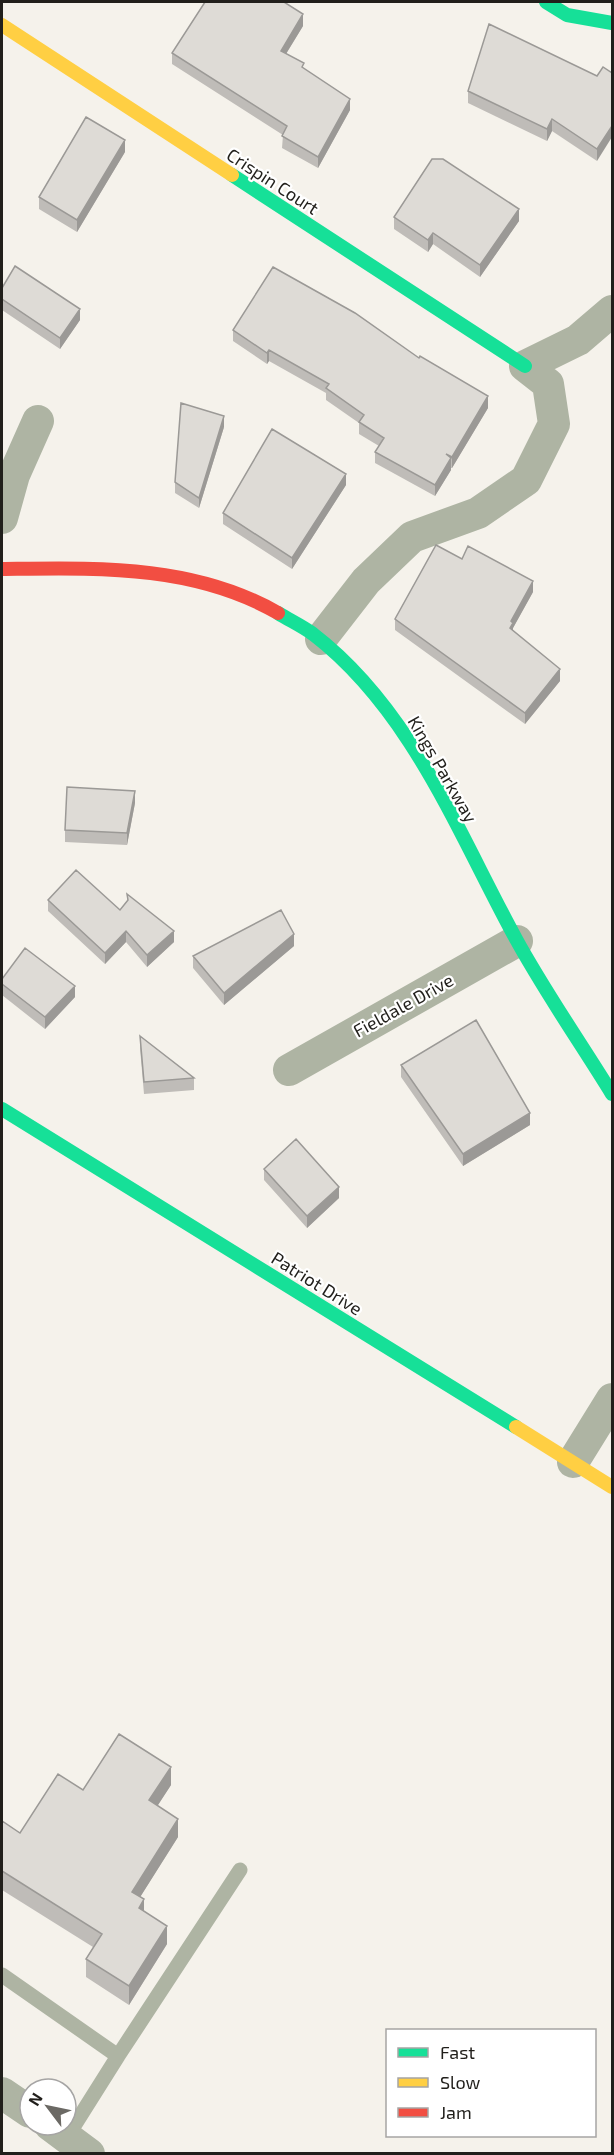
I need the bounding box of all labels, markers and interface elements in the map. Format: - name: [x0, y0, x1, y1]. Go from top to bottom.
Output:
- street label: Crispin Court: [223, 143, 323, 219]
- street label: Kings Parkway: [404, 712, 483, 827]
- street label: Fieldale Drive: [349, 968, 457, 1042]
- street label: Patriot Drive: [268, 1246, 366, 1320]
- legend: [386, 2029, 596, 2137]
- text: Fast: [440, 2041, 475, 2063]
- text: Slow: [440, 2071, 481, 2093]
- north arrow: [18, 2077, 78, 2137]
- text: N: [24, 2089, 46, 2109]
- text: Jam: [440, 2101, 472, 2123]

